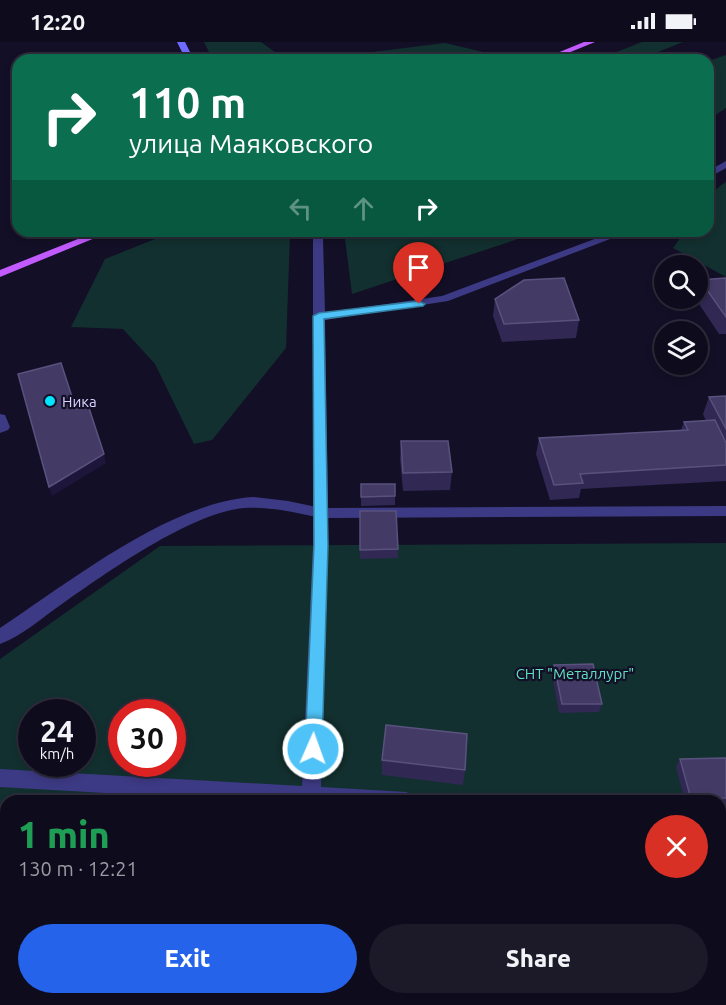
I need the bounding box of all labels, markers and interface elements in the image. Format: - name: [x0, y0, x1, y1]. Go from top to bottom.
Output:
- text: 12:20: [30, 9, 85, 34]
- icon: right: [30, 78, 108, 156]
- text: 110 m: [129, 79, 246, 126]
- text: улица Маяковского: [129, 128, 373, 158]
- icon: left: [284, 192, 317, 225]
- icon: ahead: [347, 192, 380, 225]
- icon: right: [410, 192, 443, 225]
- pin: [393, 242, 444, 304]
- icon: arrive: [402, 251, 435, 284]
- map controls: [654, 255, 708, 375]
- button: search: [654, 255, 708, 309]
- button: layers: [654, 321, 708, 375]
- place label: Ника: [62, 393, 97, 410]
- marker: Ника: [43, 394, 57, 408]
- park label: СНТ "Металлург": [516, 665, 634, 682]
- speed limit sign: 30: [108, 699, 186, 777]
- text: 24: [40, 714, 74, 748]
- position arrow: [281, 717, 345, 781]
- text: km/h: [40, 745, 74, 762]
- text: 1 min: [18, 814, 110, 855]
- button: close: [645, 815, 708, 878]
- text: 130 m · 12:21: [18, 857, 138, 880]
- button: Exit: [18, 924, 357, 993]
- button: Share: [369, 924, 708, 993]

